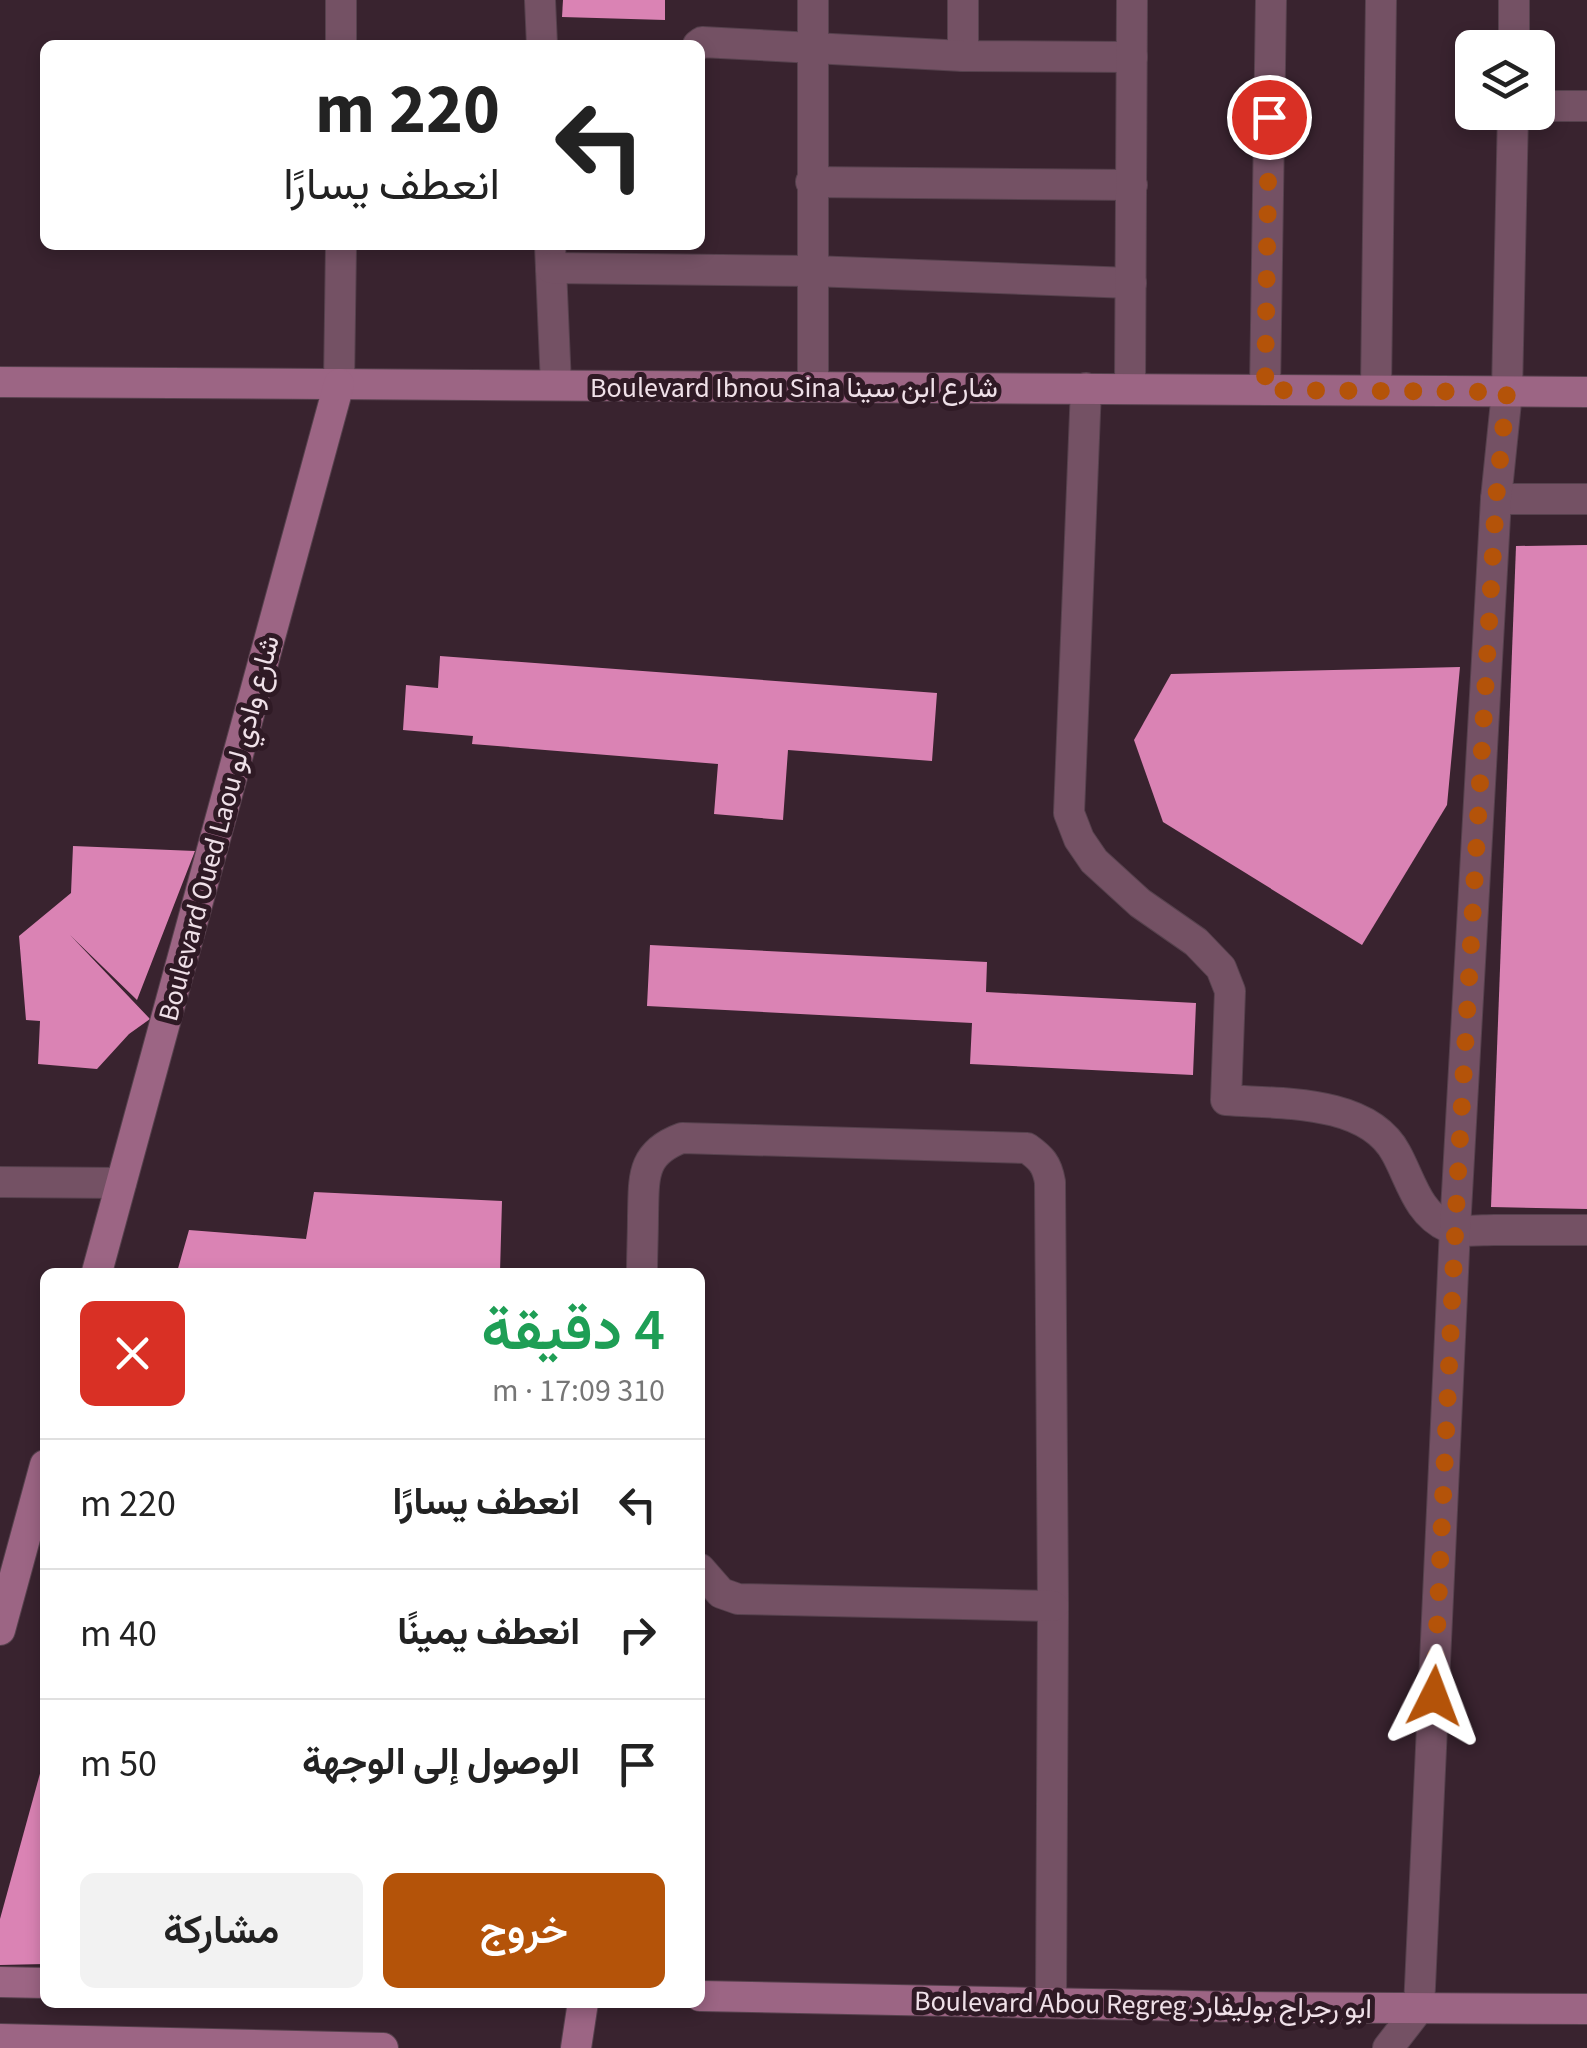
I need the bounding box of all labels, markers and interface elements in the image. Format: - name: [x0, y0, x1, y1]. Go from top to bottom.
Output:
- map controls: [1455, 30, 1555, 130]
- button: layers: [1455, 30, 1555, 130]
- text: 220 m: [315, 60, 500, 160]
- pin: [1227, 75, 1312, 160]
- icon: left: [535, 80, 665, 210]
- icon: arrive: [1242, 90, 1297, 145]
- text: انعطف يسارًا: [283, 153, 500, 217]
- street label: Boulevard Ibnou Sina شارع ابن سينا: [590, 368, 998, 408]
- street label: Boulevard Oued Laou شارع وادي لو: [148, 631, 292, 1026]
- text: 4 دقيقة: [481, 1288, 665, 1373]
- button: close: [80, 1301, 185, 1406]
- text: 310 m · 17:09: [492, 1368, 665, 1414]
- text: انعطف يسارًا: [393, 1475, 580, 1529]
- text: 220 m: [80, 1477, 176, 1531]
- icon: left: [610, 1477, 665, 1532]
- text: انعطف يمينًا: [397, 1605, 580, 1659]
- text: 40 m: [80, 1607, 157, 1661]
- icon: right: [610, 1607, 665, 1662]
- position arrow: [1382, 1644, 1486, 1748]
- text: الوصول إلى الوجهة: [302, 1735, 580, 1789]
- text: 50 m: [80, 1737, 157, 1791]
- icon: arrive: [610, 1737, 665, 1792]
- button: مشاركة: [80, 1873, 363, 1988]
- button: خروج: [383, 1873, 665, 1988]
- street label: Boulevard Abou Regreg ابو رجراج بوليفارد: [914, 1981, 1372, 2029]

